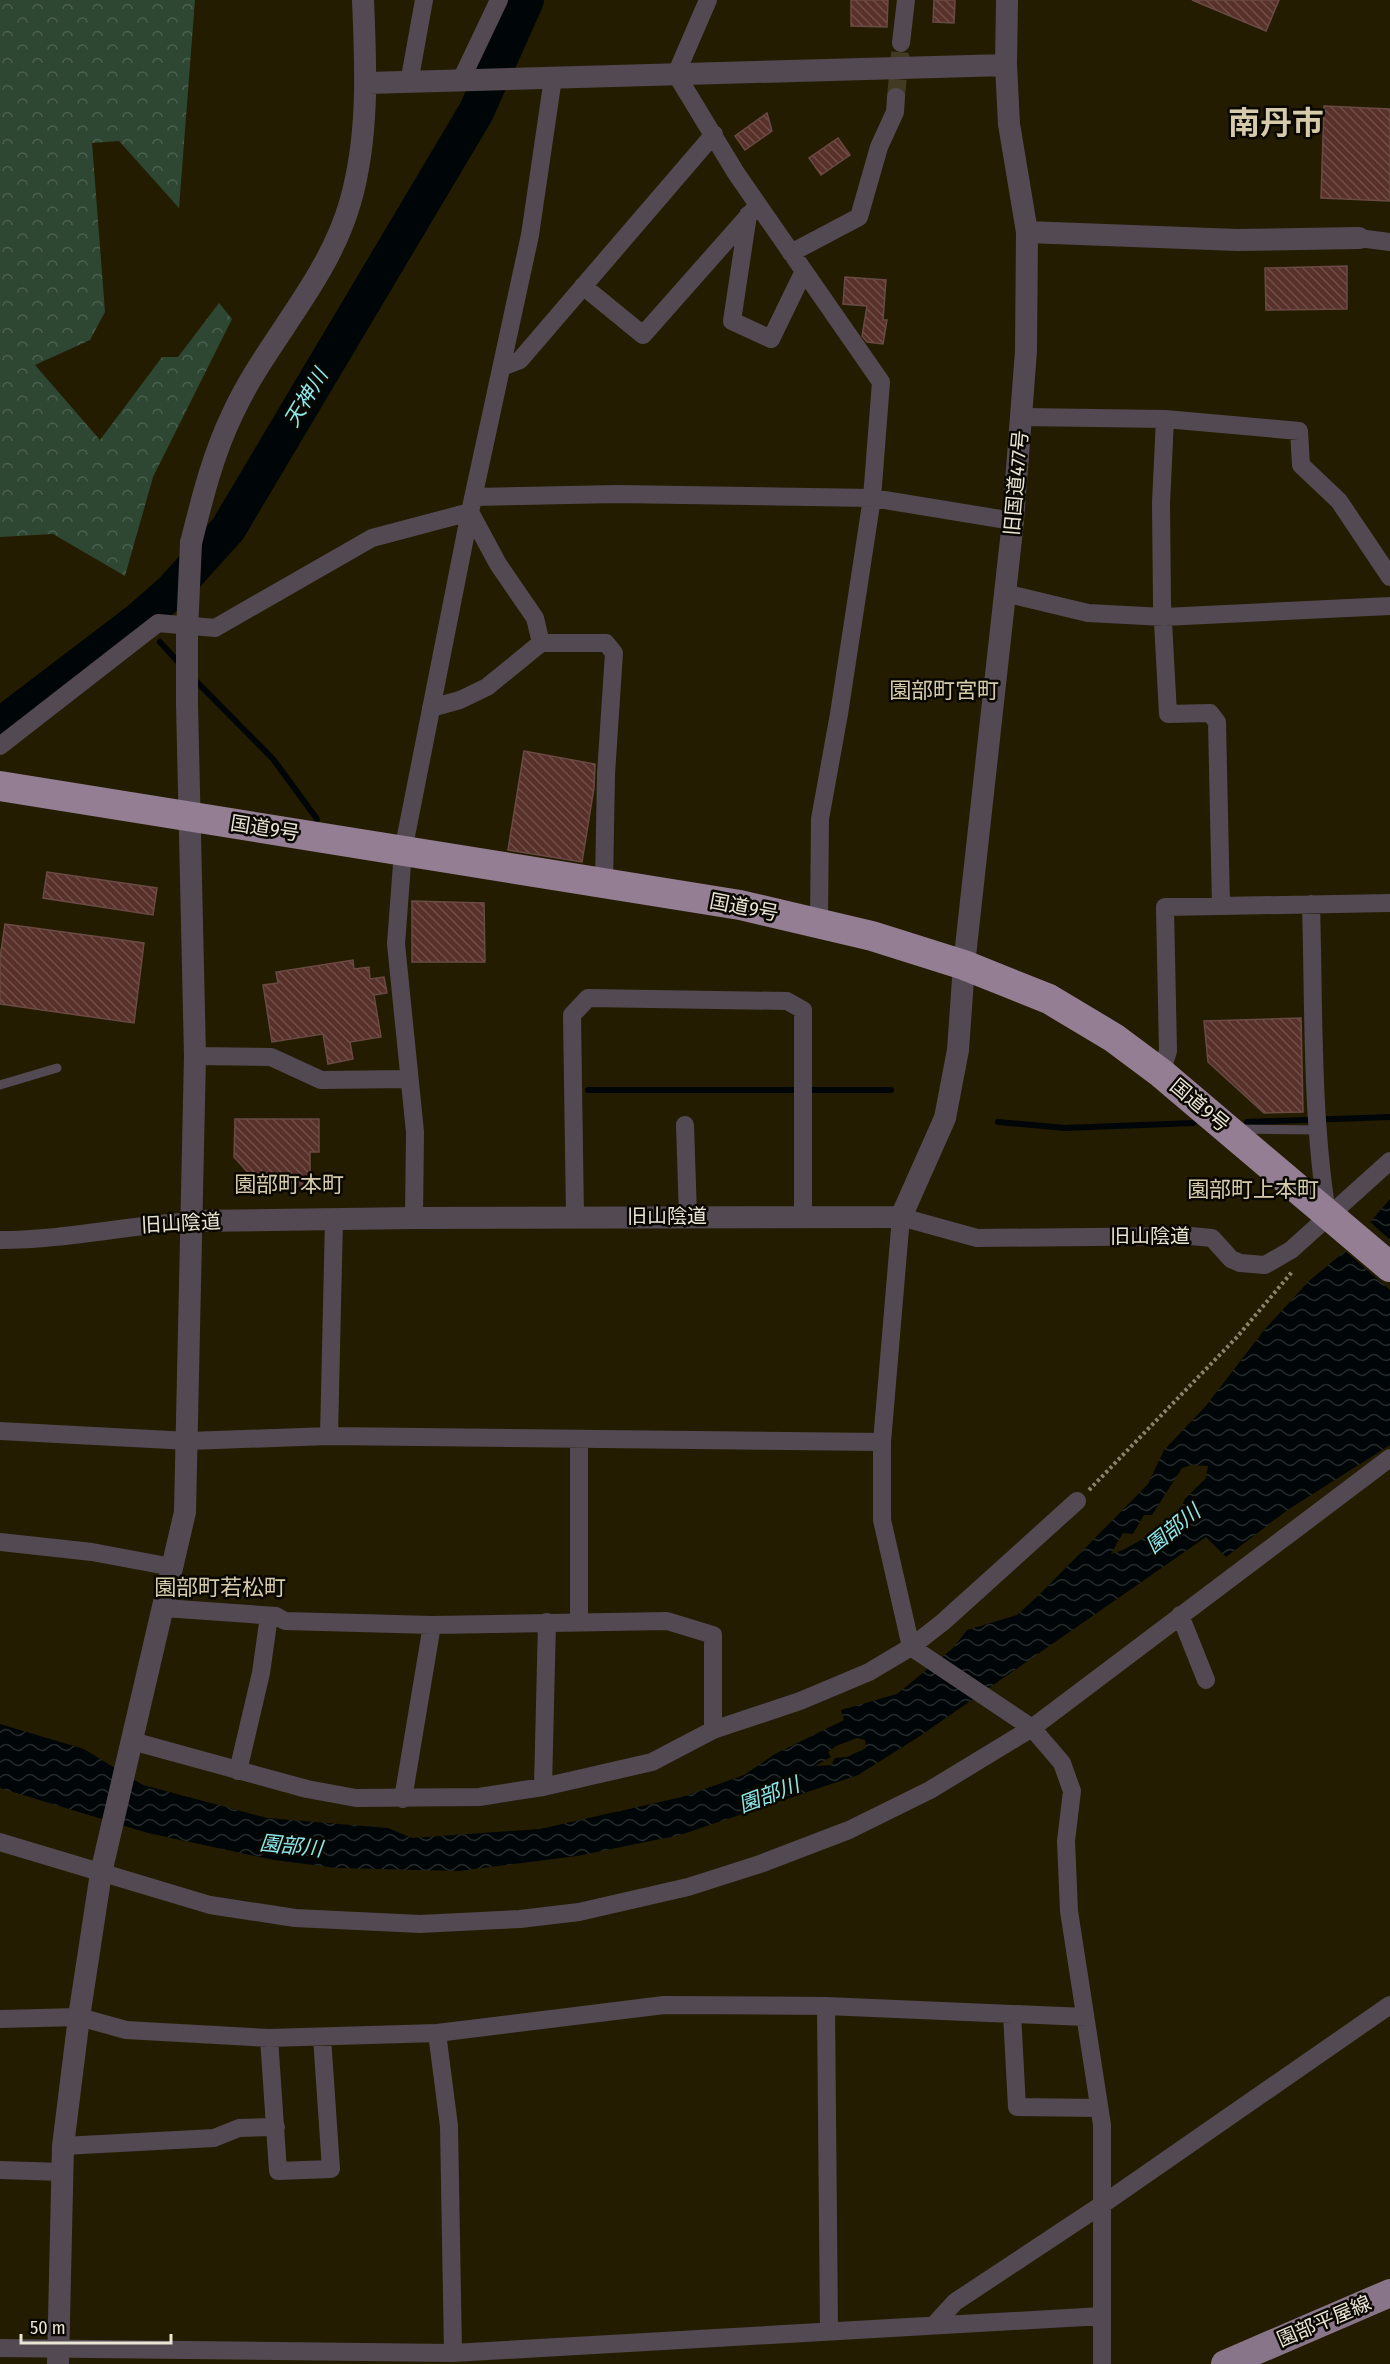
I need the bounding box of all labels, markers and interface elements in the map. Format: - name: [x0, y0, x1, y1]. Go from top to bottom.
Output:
- district label: 南丹市: [1228, 104, 1324, 142]
- water label: 天神川: [279, 363, 334, 432]
- street label: 旧国道477号: [999, 429, 1033, 537]
- district label: 園部町宮町: [889, 677, 999, 704]
- street label: 国道9号: [229, 811, 301, 845]
- street label: 国道9号: [707, 889, 781, 925]
- street label: 国道9号: [1166, 1073, 1234, 1137]
- district label: 園部町本町: [234, 1171, 344, 1198]
- district label: 園部町上本町: [1187, 1176, 1319, 1203]
- street label: 旧山陰道: [627, 1204, 707, 1228]
- street label: 旧山陰道: [140, 1209, 222, 1237]
- street label: 旧山陰道: [1110, 1224, 1190, 1248]
- water label: 園部川: [1140, 1498, 1207, 1559]
- district label: 園部町若松町: [154, 1574, 286, 1601]
- water label: 園部川: [735, 1771, 805, 1818]
- water label: 園部川: [258, 1830, 326, 1862]
- street label: 園部平屋線: [1273, 2290, 1375, 2352]
- scale bar: [21, 2307, 171, 2345]
- text: 50 m: [30, 2317, 66, 2339]

